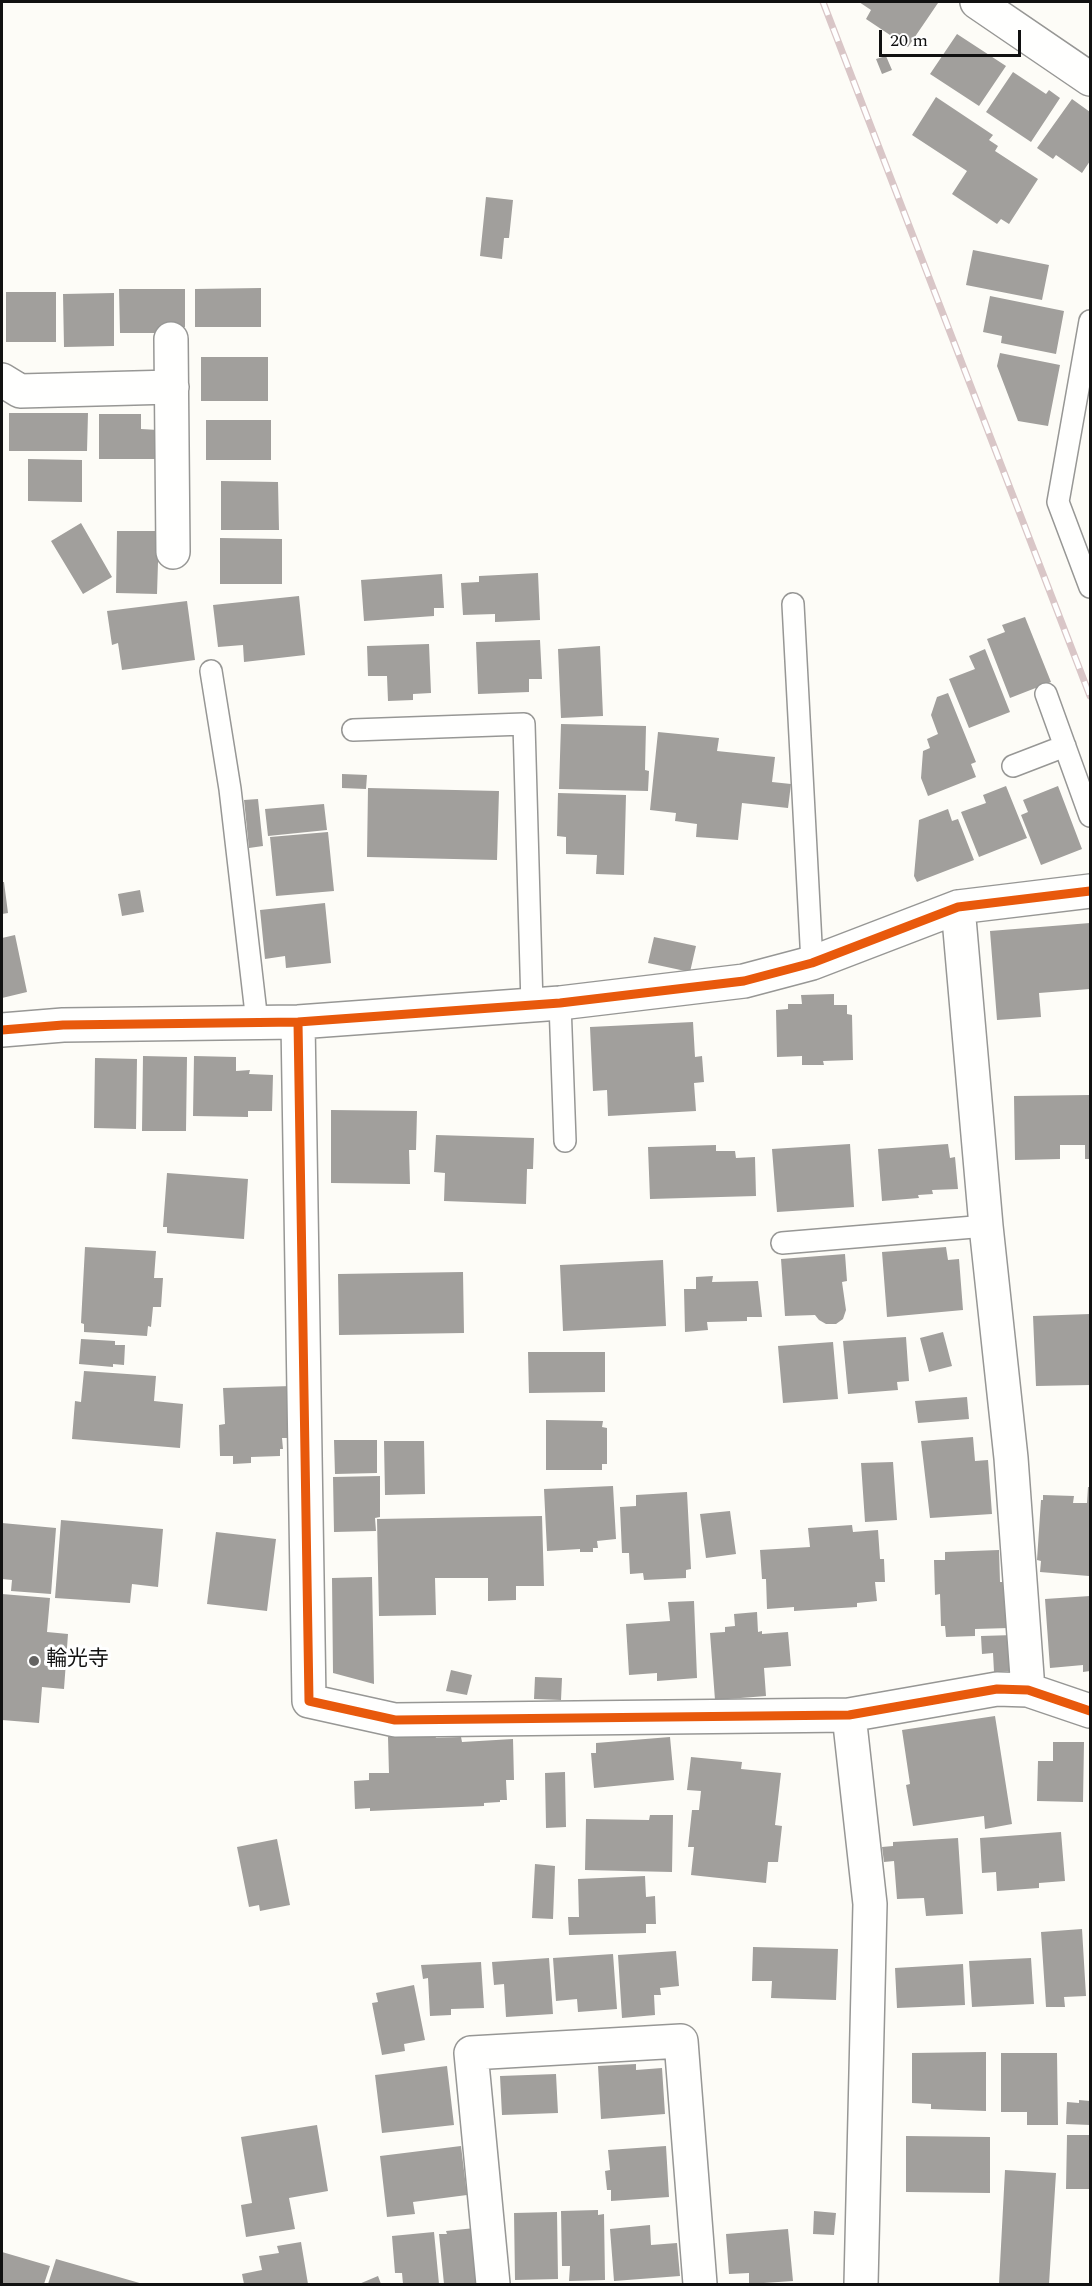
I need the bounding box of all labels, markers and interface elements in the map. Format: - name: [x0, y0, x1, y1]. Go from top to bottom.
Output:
- scale bar: [882, 18, 1024, 56]
- text: 20 m: [890, 27, 928, 54]
- place label: 輪光寺: [46, 1648, 109, 1674]
- marker: 輪光寺: [27, 1654, 41, 1668]

